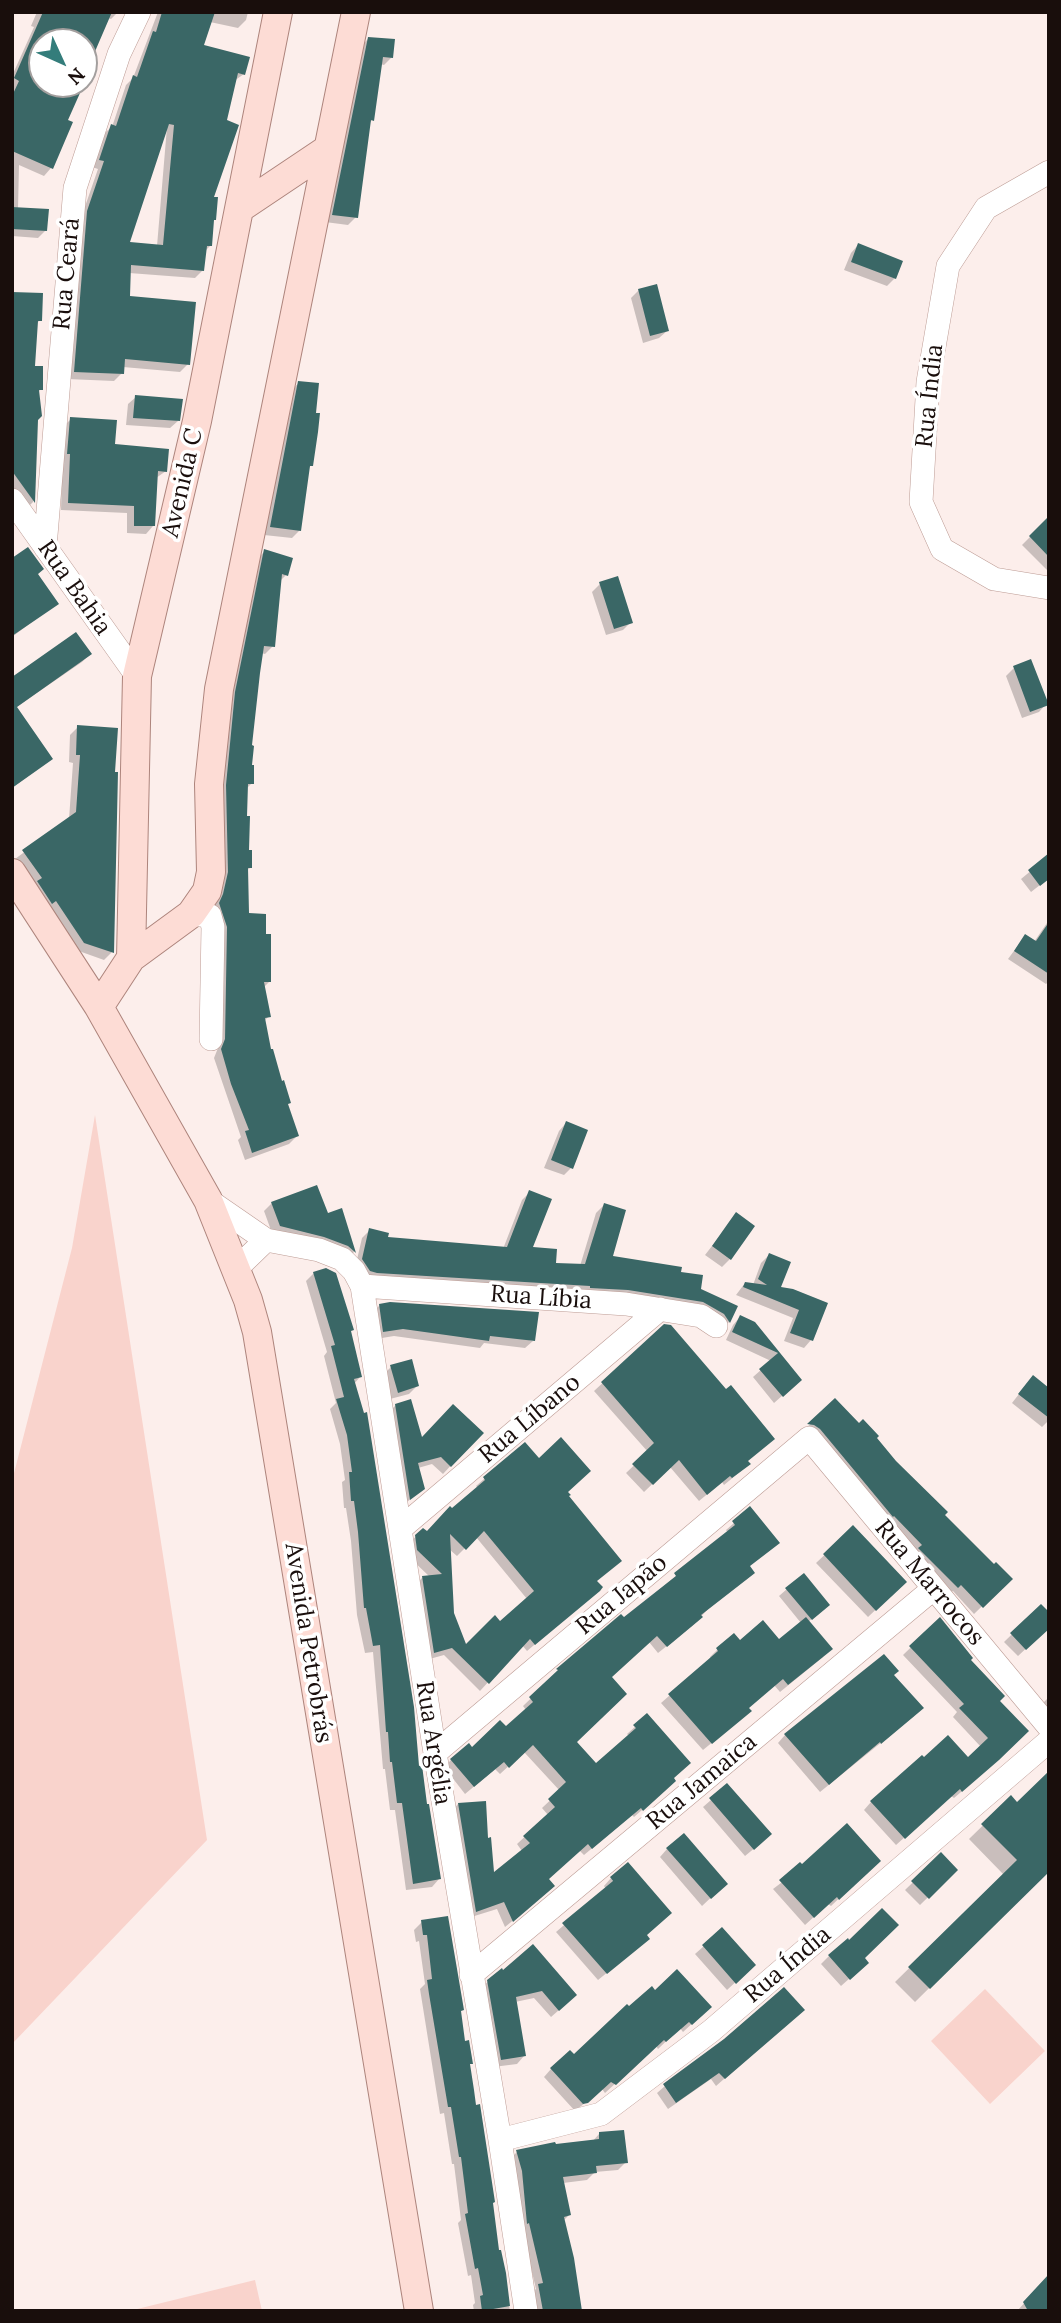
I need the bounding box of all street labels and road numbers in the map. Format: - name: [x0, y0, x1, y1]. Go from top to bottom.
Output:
- street label: Rua Ceará: [48, 217, 86, 331]
- street label: Rua Índia: [910, 343, 950, 449]
- street label: Avenida C: [157, 426, 209, 540]
- street label: Rua Bahia: [31, 535, 117, 641]
- street label: Rua Líbia: [489, 1280, 593, 1316]
- street label: Rua Líbano: [473, 1368, 587, 1470]
- street label: Rua Marrocos: [868, 1514, 990, 1652]
- street label: Avenida Petrobrás: [278, 1541, 338, 1745]
- street label: Rua Japão: [571, 1549, 673, 1641]
- street label: Rua Argélia: [409, 1679, 457, 1807]
- street label: Rua Jamaica: [641, 1728, 763, 1836]
- street label: Rua Índia: [739, 1921, 837, 2009]

